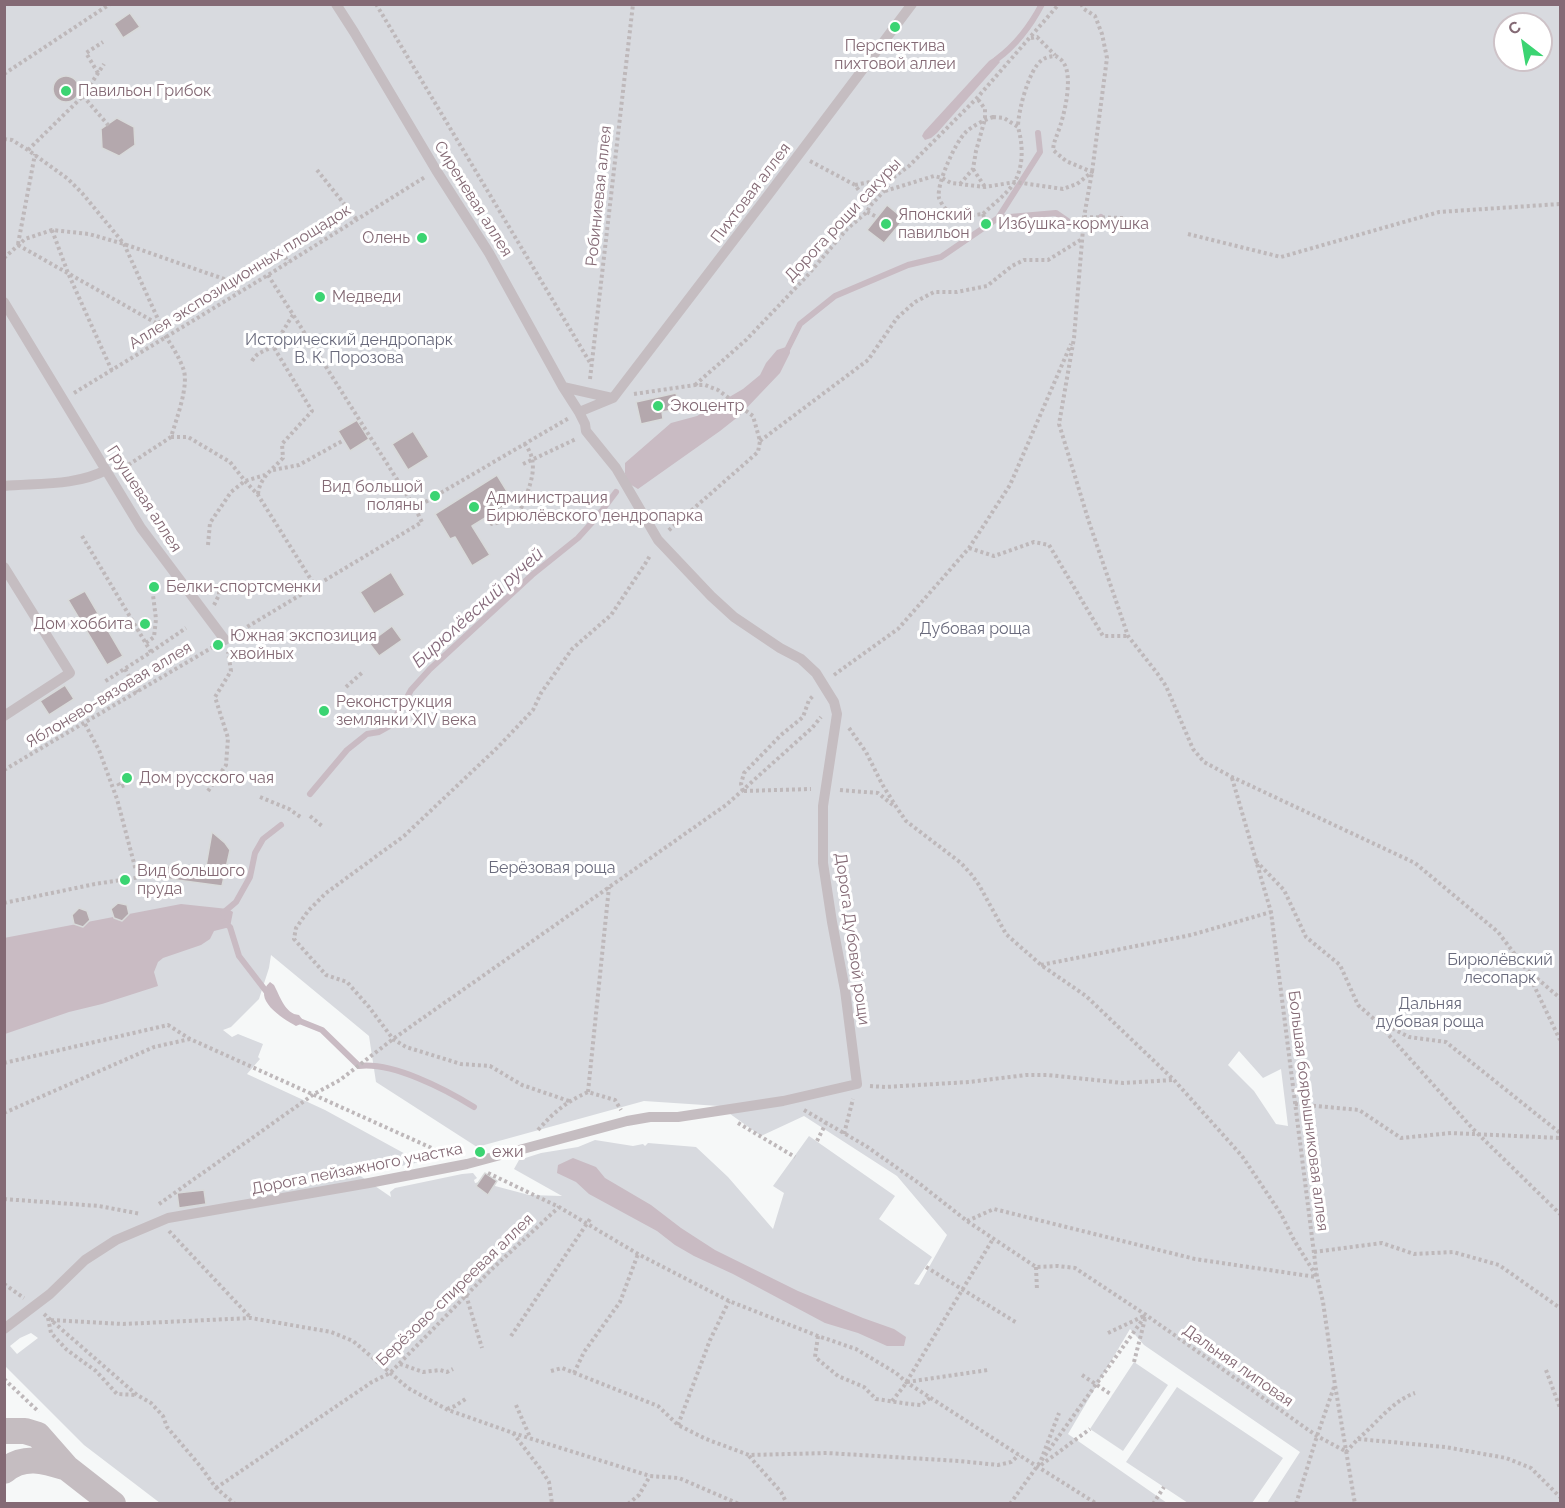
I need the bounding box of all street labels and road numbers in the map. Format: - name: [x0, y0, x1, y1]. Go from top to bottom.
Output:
- street label: Робиниевая аллея: [582, 125, 616, 267]
- street label: Сиреневая аллея: [430, 138, 516, 260]
- street label: Пихтовая аллея: [707, 139, 795, 247]
- street label: Дорога рощи сакуры: [781, 154, 905, 286]
- street label: Аллея экспозиционных площадок: [125, 200, 355, 354]
- street label: Грушевая аллея: [102, 442, 186, 556]
- street label: Яблонево-вязовая аллея: [23, 638, 195, 752]
- street label: Дорога Дубовой рощи: [830, 852, 874, 1026]
- street label: Большая боярышниковая аллея: [1284, 990, 1332, 1232]
- street label: Дорога пейзажного участка: [250, 1139, 464, 1199]
- street label: Берёзово-спиреевая аллея: [372, 1210, 538, 1370]
- street label: Дальняя липовая: [1179, 1321, 1297, 1411]

